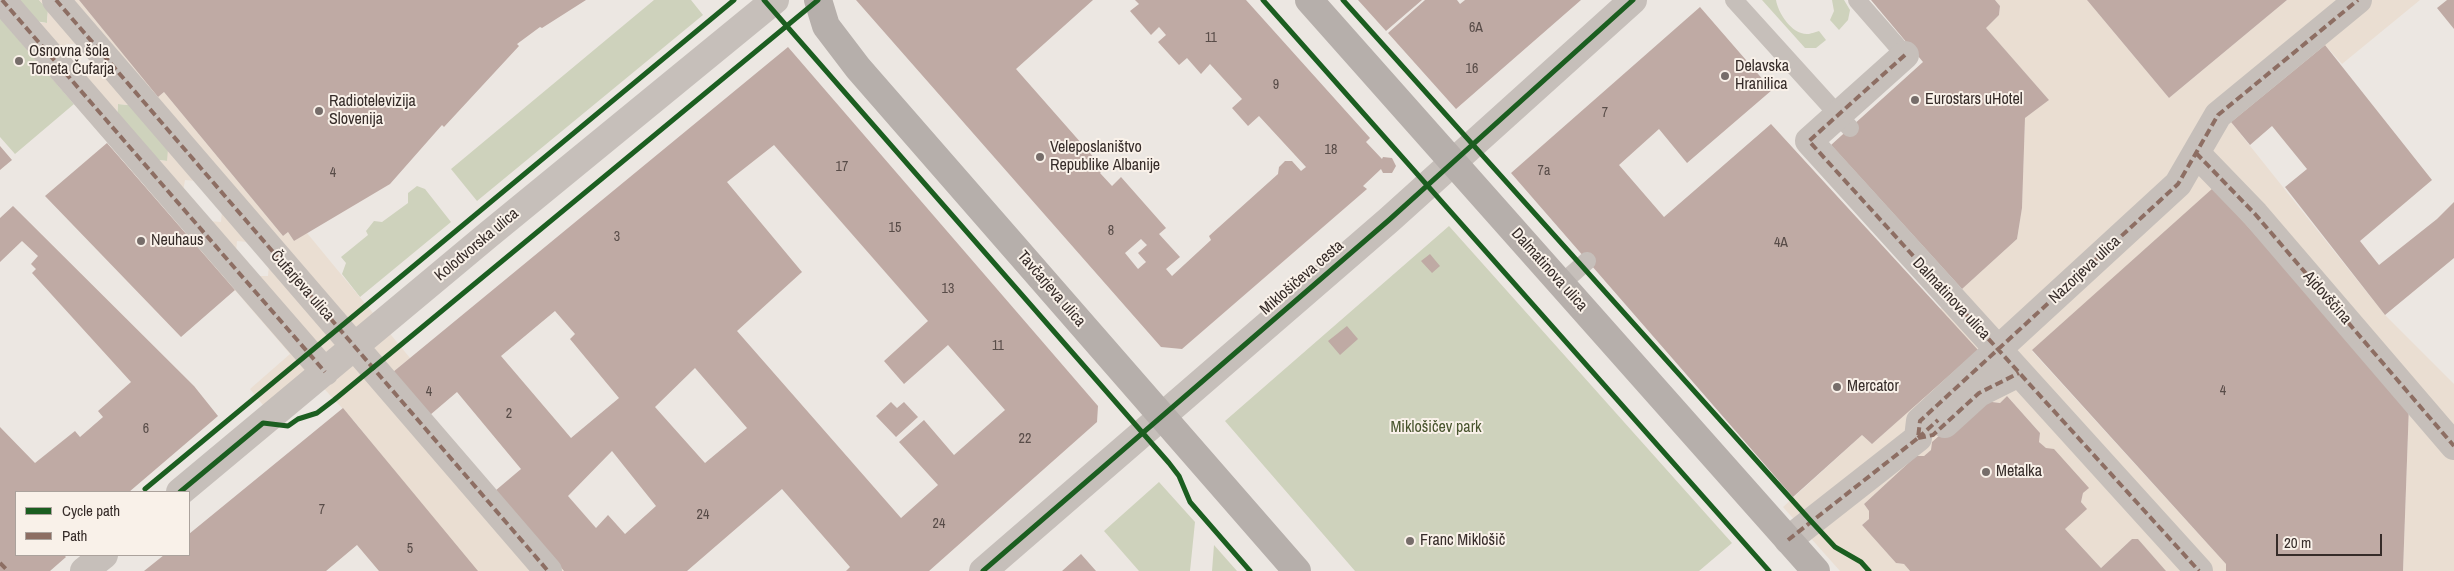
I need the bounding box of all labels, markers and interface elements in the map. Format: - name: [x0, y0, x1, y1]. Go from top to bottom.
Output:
- house number: 6A: [1469, 20, 1483, 36]
- house number: 11: [1205, 30, 1217, 46]
- place label: Osnovna šola Toneta Čufarja: [29, 42, 114, 80]
- marker: Osnovna šola Toneta Čufarja: [13, 55, 25, 67]
- place label: Delavska Hranilica: [1735, 57, 1789, 95]
- house number: 16: [1466, 61, 1478, 77]
- marker: Delavska Hranilica: [1719, 70, 1731, 82]
- house number: 9: [1273, 77, 1279, 93]
- place label: Eurostars uHotel: [1925, 90, 2023, 110]
- place label: Radiotelevizija Slovenija: [329, 92, 416, 130]
- marker: Eurostars uHotel: [1909, 94, 1921, 106]
- marker: Radiotelevizija Slovenija: [313, 105, 325, 117]
- house number: 7: [1602, 105, 1608, 121]
- place label: Veleposlaništvo Republike Albanije: [1050, 138, 1160, 176]
- house number: 18: [1325, 142, 1337, 158]
- marker: Veleposlaništvo Republike Albanije: [1034, 151, 1046, 163]
- house number: 17: [836, 159, 848, 175]
- house number: 7a: [1538, 163, 1550, 179]
- house number: 4: [330, 165, 336, 181]
- street label: Kolodvorska ulica: [431, 204, 523, 286]
- house number: 15: [889, 220, 901, 236]
- house number: 8: [1108, 223, 1114, 239]
- street label: Dalmatinova ulica: [1507, 225, 1591, 315]
- house number: 3: [614, 229, 620, 245]
- place label: Neuhaus: [151, 231, 204, 251]
- street label: Nazorjeva ulica: [2045, 232, 2125, 308]
- marker: Neuhaus: [135, 235, 147, 247]
- house number: 4A: [1774, 235, 1788, 251]
- street label: Miklošičeva cesta: [1256, 237, 1348, 319]
- street label: Čufarjeva ulica: [266, 247, 338, 325]
- street label: Tavčarjeva ulica: [1013, 247, 1089, 331]
- street label: Dalmatinova ulica: [1908, 254, 1994, 344]
- street label: Ajdovščina: [2299, 267, 2355, 329]
- house number: 13: [942, 281, 954, 297]
- house number: 11: [992, 338, 1004, 354]
- place label: Mercator: [1847, 377, 1899, 397]
- marker: Mercator: [1831, 381, 1843, 393]
- house number: 4: [2220, 383, 2226, 399]
- house number: 4: [426, 384, 432, 400]
- house number: 2: [506, 406, 512, 422]
- park label: Miklošičev park: [1390, 418, 1482, 438]
- house number: 6: [143, 421, 149, 437]
- house number: 22: [1019, 431, 1031, 447]
- place label: Metalka: [1996, 462, 2042, 482]
- marker: Metalka: [1980, 466, 1992, 478]
- legend: [15, 491, 190, 556]
- text: Cycle path: [62, 500, 120, 521]
- house number: 7: [319, 502, 325, 518]
- house number: 24: [697, 507, 709, 523]
- house number: 24: [933, 516, 945, 532]
- scale bar: [2279, 524, 2385, 556]
- text: Path: [62, 525, 87, 546]
- place label: Franc Miklošič: [1420, 531, 1505, 551]
- text: 20 m: [2284, 532, 2311, 553]
- marker: Franc Miklošič: [1404, 535, 1416, 547]
- house number: 5: [407, 541, 413, 557]

